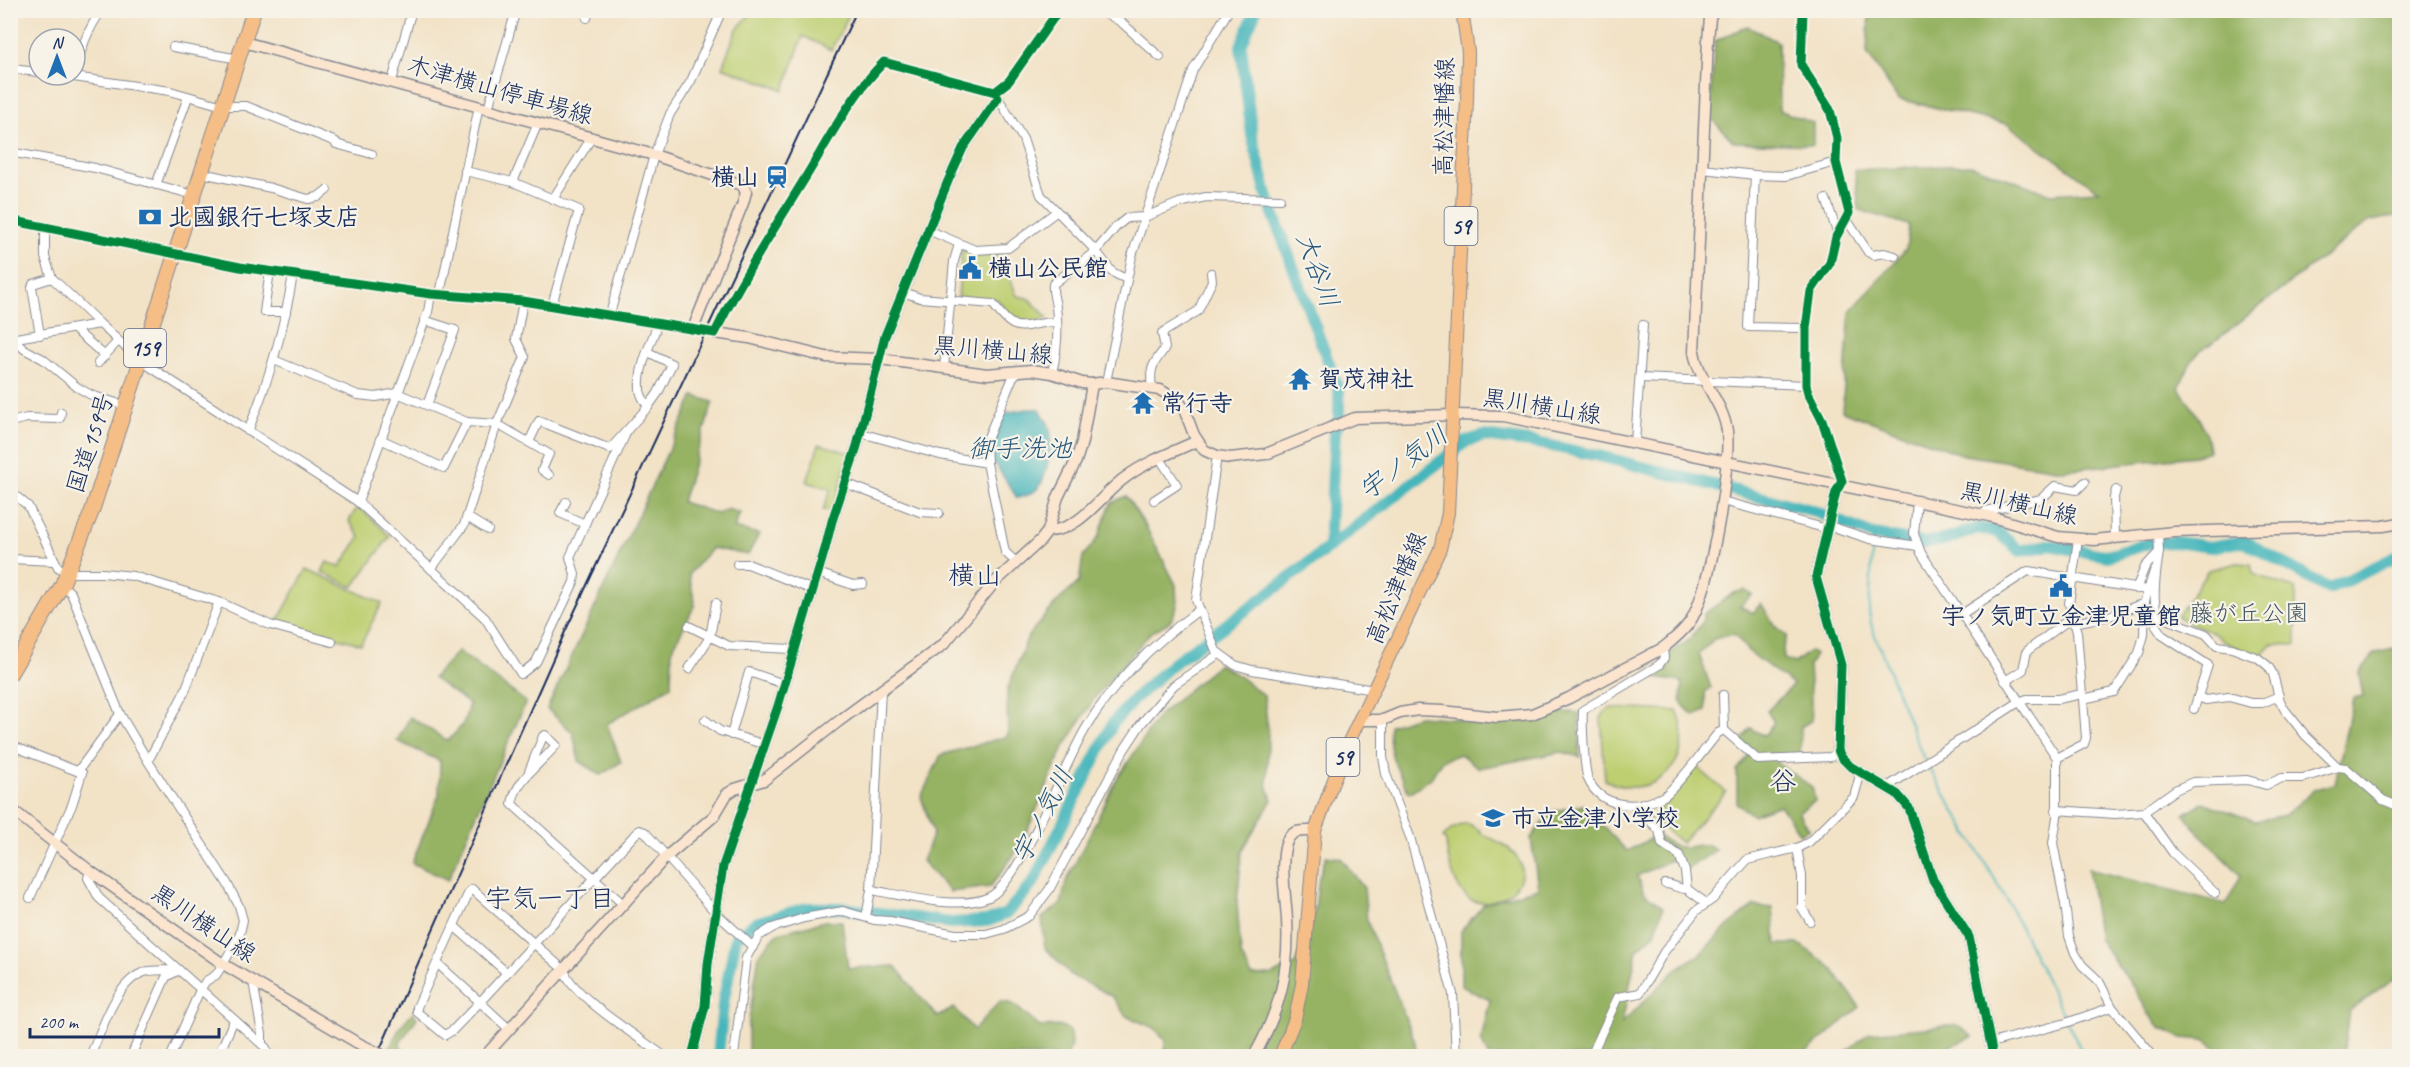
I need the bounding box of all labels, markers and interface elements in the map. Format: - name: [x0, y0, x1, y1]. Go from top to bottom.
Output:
- north arrow: [27, 27, 87, 87]
- text: N: [52, 33, 65, 53]
- street label: 木津横山停車場線: [404, 49, 596, 131]
- street label: 高松津幡線: [1428, 57, 1460, 177]
- place label: 横山: [711, 162, 759, 192]
- station icon: 横山: [764, 164, 790, 190]
- place label: 北國銀行七塚支店: [168, 202, 360, 232]
- bank icon: 北國銀行七塚支店: [137, 204, 163, 230]
- road number: 59: [1444, 207, 1478, 245]
- water label: 大谷川: [1289, 228, 1346, 312]
- place label: 横山公民館: [988, 253, 1108, 283]
- public building icon: 横山公民館: [957, 255, 983, 281]
- road number: 159: [124, 329, 166, 367]
- street label: 黒川横山線: [932, 330, 1054, 370]
- place label: 賀茂神社: [1318, 364, 1414, 394]
- temple icon: 賀茂神社: [1287, 366, 1313, 392]
- street label: 黒川横山線: [1480, 382, 1604, 430]
- place label: 常行寺: [1161, 388, 1233, 418]
- street label: 国道159号: [60, 389, 120, 497]
- temple icon: 常行寺: [1130, 390, 1156, 416]
- water label: 宇ノ気川: [1352, 418, 1455, 507]
- water label: 御手洗池: [968, 432, 1073, 465]
- street label: 黒川横山線: [1957, 475, 2081, 531]
- street label: 高松津幡線: [1359, 527, 1433, 649]
- district label: 横山: [948, 558, 1002, 592]
- public building icon: 宇ノ気町立金津児童館: [2048, 573, 2074, 599]
- park label: 藤が丘公園: [2189, 598, 2309, 628]
- place label: 宇ノ気町立金津児童館: [1941, 601, 2181, 631]
- road number: 59: [1326, 738, 1360, 776]
- water label: 宇ノ気川: [1004, 761, 1081, 869]
- district label: 谷: [1770, 764, 1797, 798]
- place label: 市立金津小学校: [1511, 803, 1679, 833]
- school or university icon: 市立金津小学校: [1480, 805, 1506, 831]
- street label: 黒川横山線: [146, 877, 262, 969]
- district label: 宇気一丁目: [485, 882, 615, 915]
- scale bar: [30, 1001, 219, 1039]
- text: 200 m: [39, 1011, 80, 1033]

